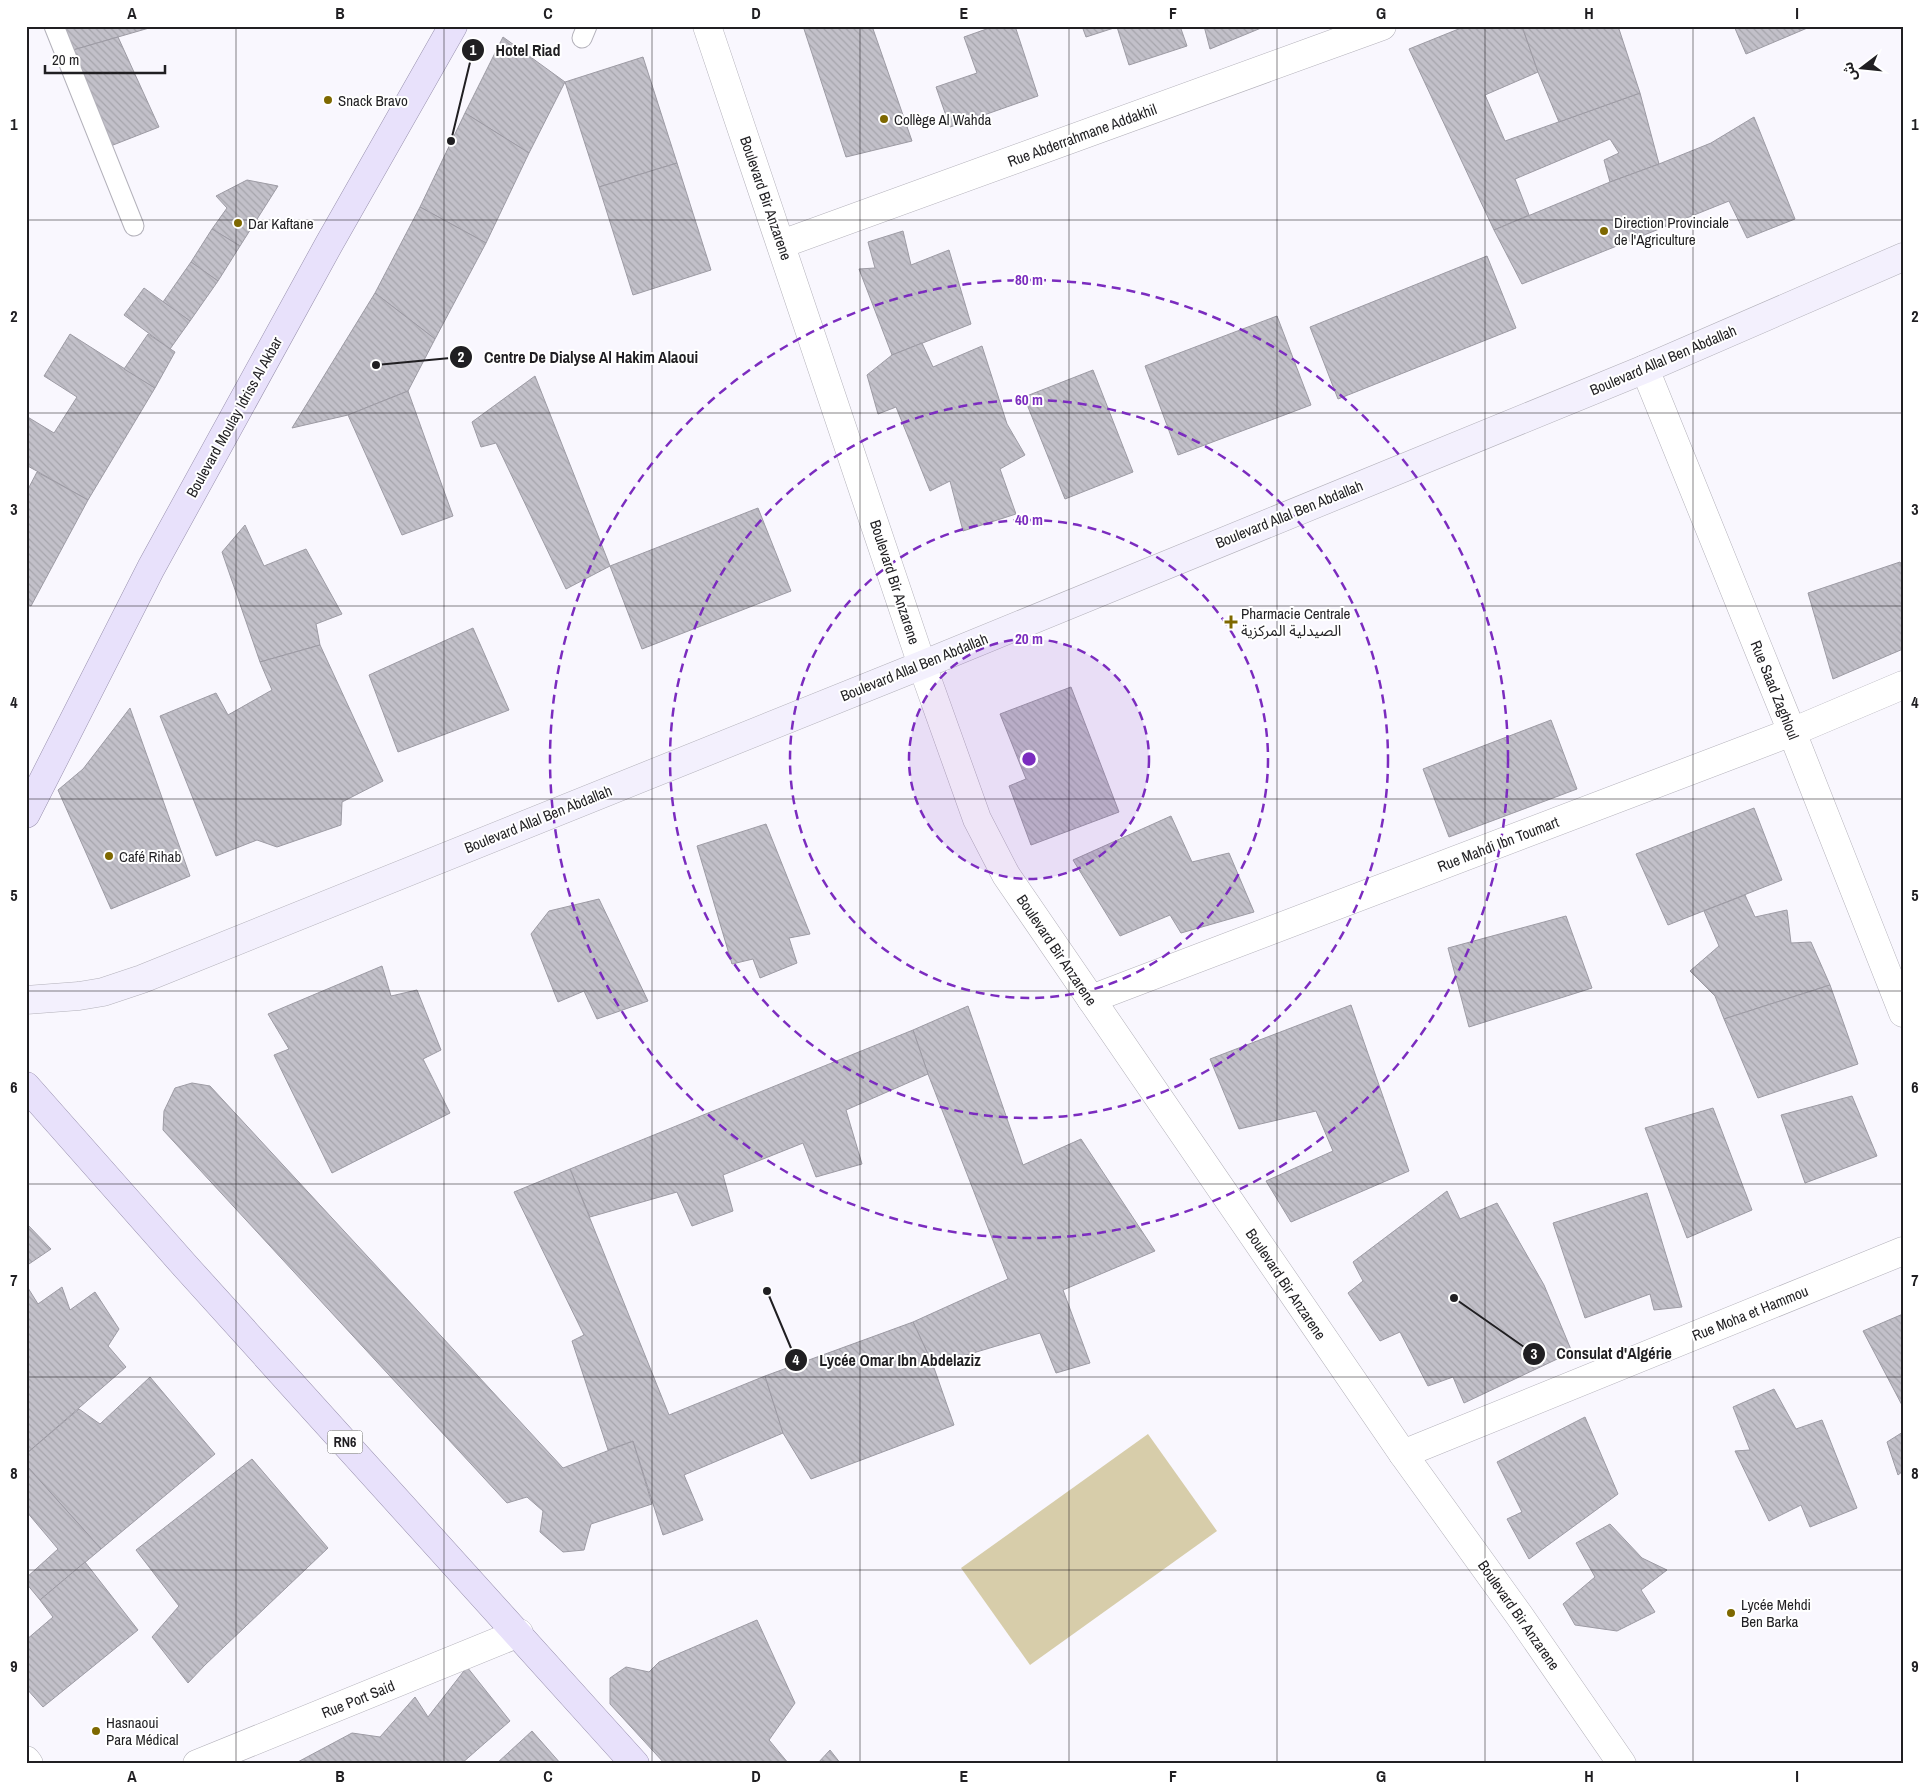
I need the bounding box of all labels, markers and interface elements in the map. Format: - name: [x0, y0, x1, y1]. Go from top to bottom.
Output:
- text: A: [127, 2, 137, 24]
- text: B: [335, 2, 345, 24]
- text: C: [543, 2, 553, 24]
- text: D: [751, 2, 761, 24]
- text: E: [960, 2, 969, 24]
- text: F: [1169, 2, 1177, 24]
- text: G: [1376, 2, 1386, 24]
- text: H: [1584, 2, 1594, 24]
- text: I: [1795, 2, 1799, 24]
- callout: Hotel Riad: [460, 35, 570, 66]
- text: 1: [470, 39, 477, 60]
- text: Hotel Riad: [496, 39, 560, 61]
- scale bar: [45, 42, 165, 74]
- north arrow: [1836, 42, 1886, 92]
- text: 20 m: [52, 49, 79, 70]
- text: ش: [1838, 60, 1861, 83]
- place label: Snack Bravo: [338, 90, 408, 111]
- marker: Snack Bravo: [322, 94, 334, 106]
- street label: Rue Abderrahmane Addakhil: [1005, 98, 1159, 172]
- place label: Collège Al Wahda: [894, 109, 991, 130]
- text: 1: [10, 113, 18, 135]
- marker: Collège Al Wahda: [878, 113, 890, 125]
- text: 1: [1911, 113, 1919, 135]
- street label: Boulevard Bir Anzarene: [735, 133, 797, 263]
- place label: Direction Provinciale de l'Agriculture: [1614, 212, 1729, 250]
- place label: Dar Kaftane: [248, 213, 314, 234]
- marker: Dar Kaftane: [232, 217, 244, 229]
- marker: Direction Provinciale de l'Agriculture: [1598, 225, 1610, 237]
- text: 80 m: [1015, 269, 1043, 290]
- text: 2: [10, 305, 18, 327]
- text: 2: [1911, 305, 1919, 327]
- street label: Boulevard Allal Ben Abdallah: [1587, 320, 1739, 400]
- street label: Boulevard Moulay Idriss Al Akbar: [181, 333, 287, 501]
- callout: Centre De Dialyse Al Hakim Alaoui: [448, 342, 708, 373]
- text: 2: [458, 346, 465, 367]
- text: Centre De Dialyse Al Hakim Alaoui: [484, 346, 698, 368]
- text: 60 m: [1015, 389, 1043, 410]
- street label: Boulevard Allal Ben Abdallah: [1212, 475, 1366, 553]
- text: 3: [10, 498, 18, 520]
- text: 3: [1911, 498, 1919, 520]
- text: 40 m: [1015, 509, 1043, 530]
- street label: Boulevard Bir Anzarene: [865, 517, 925, 647]
- place label: Pharmacie Centrale الصيدلية المركزية: [1241, 603, 1351, 641]
- marker: Pharmacie Centrale الصيدلية المركزية: [1225, 616, 1237, 628]
- street label: Boulevard Allal Ben Abdallah: [837, 628, 991, 706]
- text: 20 m: [1015, 628, 1043, 649]
- street label: Rue Saad Zaghloul: [1746, 637, 1804, 743]
- text: 4: [10, 691, 18, 713]
- text: 4: [1911, 691, 1919, 713]
- centre of rings: [1020, 750, 1038, 768]
- street label: Boulevard Allal Ben Abdallah: [461, 780, 615, 858]
- street label: Rue Mahdi Ibn Toumart: [1434, 811, 1562, 877]
- place label: Café Rihab: [119, 846, 181, 867]
- marker: Café Rihab: [103, 850, 115, 862]
- text: 5: [10, 884, 18, 906]
- text: 5: [1911, 884, 1919, 906]
- street label: Boulevard Bir Anzarene: [1012, 890, 1102, 1010]
- text: 6: [10, 1076, 18, 1098]
- text: 6: [1911, 1076, 1919, 1098]
- street label: Boulevard Bir Anzarene: [1241, 1224, 1331, 1344]
- text: 7: [10, 1269, 18, 1291]
- text: 7: [1911, 1269, 1919, 1291]
- street label: Rue Moha et Hammou: [1689, 1280, 1811, 1346]
- callout: Consulat d'Algérie: [1522, 1338, 1682, 1369]
- text: Consulat d'Algérie: [1556, 1342, 1672, 1364]
- text: 3: [1531, 1343, 1538, 1364]
- callout: Lycée Omar Ibn Abdelaziz: [784, 1345, 991, 1376]
- text: 4: [793, 1349, 800, 1370]
- text: Lycée Omar Ibn Abdelaziz: [819, 1349, 981, 1371]
- road number: RN6: [328, 1430, 362, 1454]
- text: 8: [10, 1462, 18, 1484]
- text: 8: [1911, 1462, 1919, 1484]
- street label: Boulevard Bir Anzarene: [1473, 1556, 1565, 1674]
- place label: Lycée Mehdi Ben Barka: [1741, 1594, 1811, 1632]
- marker: Lycée Mehdi Ben Barka: [1725, 1607, 1737, 1619]
- text: 9: [10, 1655, 18, 1677]
- text: 9: [1911, 1655, 1919, 1677]
- street label: Rue Port Said: [318, 1675, 398, 1723]
- place label: Hasnaoui Para Médical: [106, 1712, 178, 1750]
- marker: Hasnaoui Para Médical: [90, 1725, 102, 1737]
- text: A: [127, 1765, 137, 1787]
- text: B: [335, 1765, 345, 1787]
- text: C: [543, 1765, 553, 1787]
- text: D: [751, 1765, 761, 1787]
- text: E: [960, 1765, 969, 1787]
- text: F: [1169, 1765, 1177, 1787]
- text: G: [1376, 1765, 1386, 1787]
- text: H: [1584, 1765, 1594, 1787]
- text: I: [1795, 1765, 1799, 1787]

